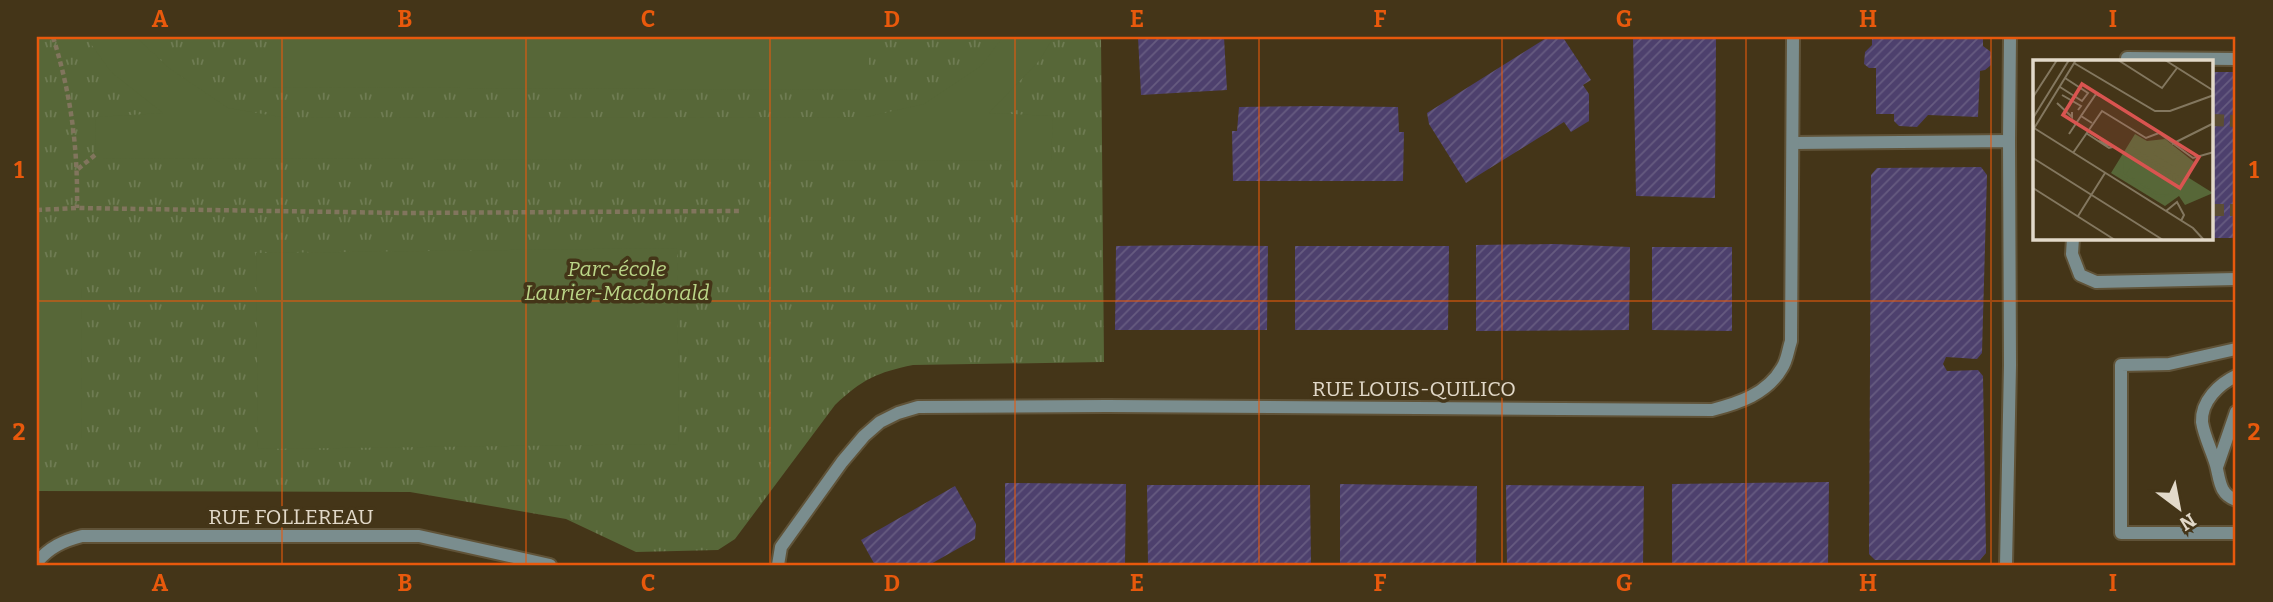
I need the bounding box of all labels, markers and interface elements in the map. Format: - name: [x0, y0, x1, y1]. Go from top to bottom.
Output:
- text: A: [152, 5, 169, 33]
- text: B: [398, 5, 412, 33]
- text: C: [641, 5, 655, 33]
- text: D: [884, 5, 900, 33]
- text: E: [1130, 5, 1144, 33]
- text: F: [1374, 5, 1387, 33]
- text: G: [1616, 5, 1633, 33]
- text: H: [1859, 5, 1877, 33]
- text: I: [2109, 5, 2117, 33]
- inset map: [2033, 60, 2214, 240]
- text: 1: [14, 156, 24, 184]
- text: 1: [2249, 156, 2259, 184]
- park label: Parc-école Laurier-Macdonald: [525, 256, 710, 306]
- street label: RUE LOUIS-QUILICO: [1312, 376, 1516, 402]
- text: 2: [13, 418, 26, 446]
- text: 2: [2248, 418, 2261, 446]
- north arrow: [2144, 472, 2214, 542]
- street label: RUE FOLLEREAU: [208, 504, 374, 530]
- text: N: [2175, 508, 2200, 536]
- text: A: [152, 569, 169, 597]
- text: B: [398, 569, 412, 597]
- text: C: [641, 569, 655, 597]
- text: D: [884, 569, 900, 597]
- text: E: [1130, 569, 1144, 597]
- text: F: [1374, 569, 1387, 597]
- text: G: [1616, 569, 1633, 597]
- text: H: [1859, 569, 1877, 597]
- text: I: [2109, 569, 2117, 597]

